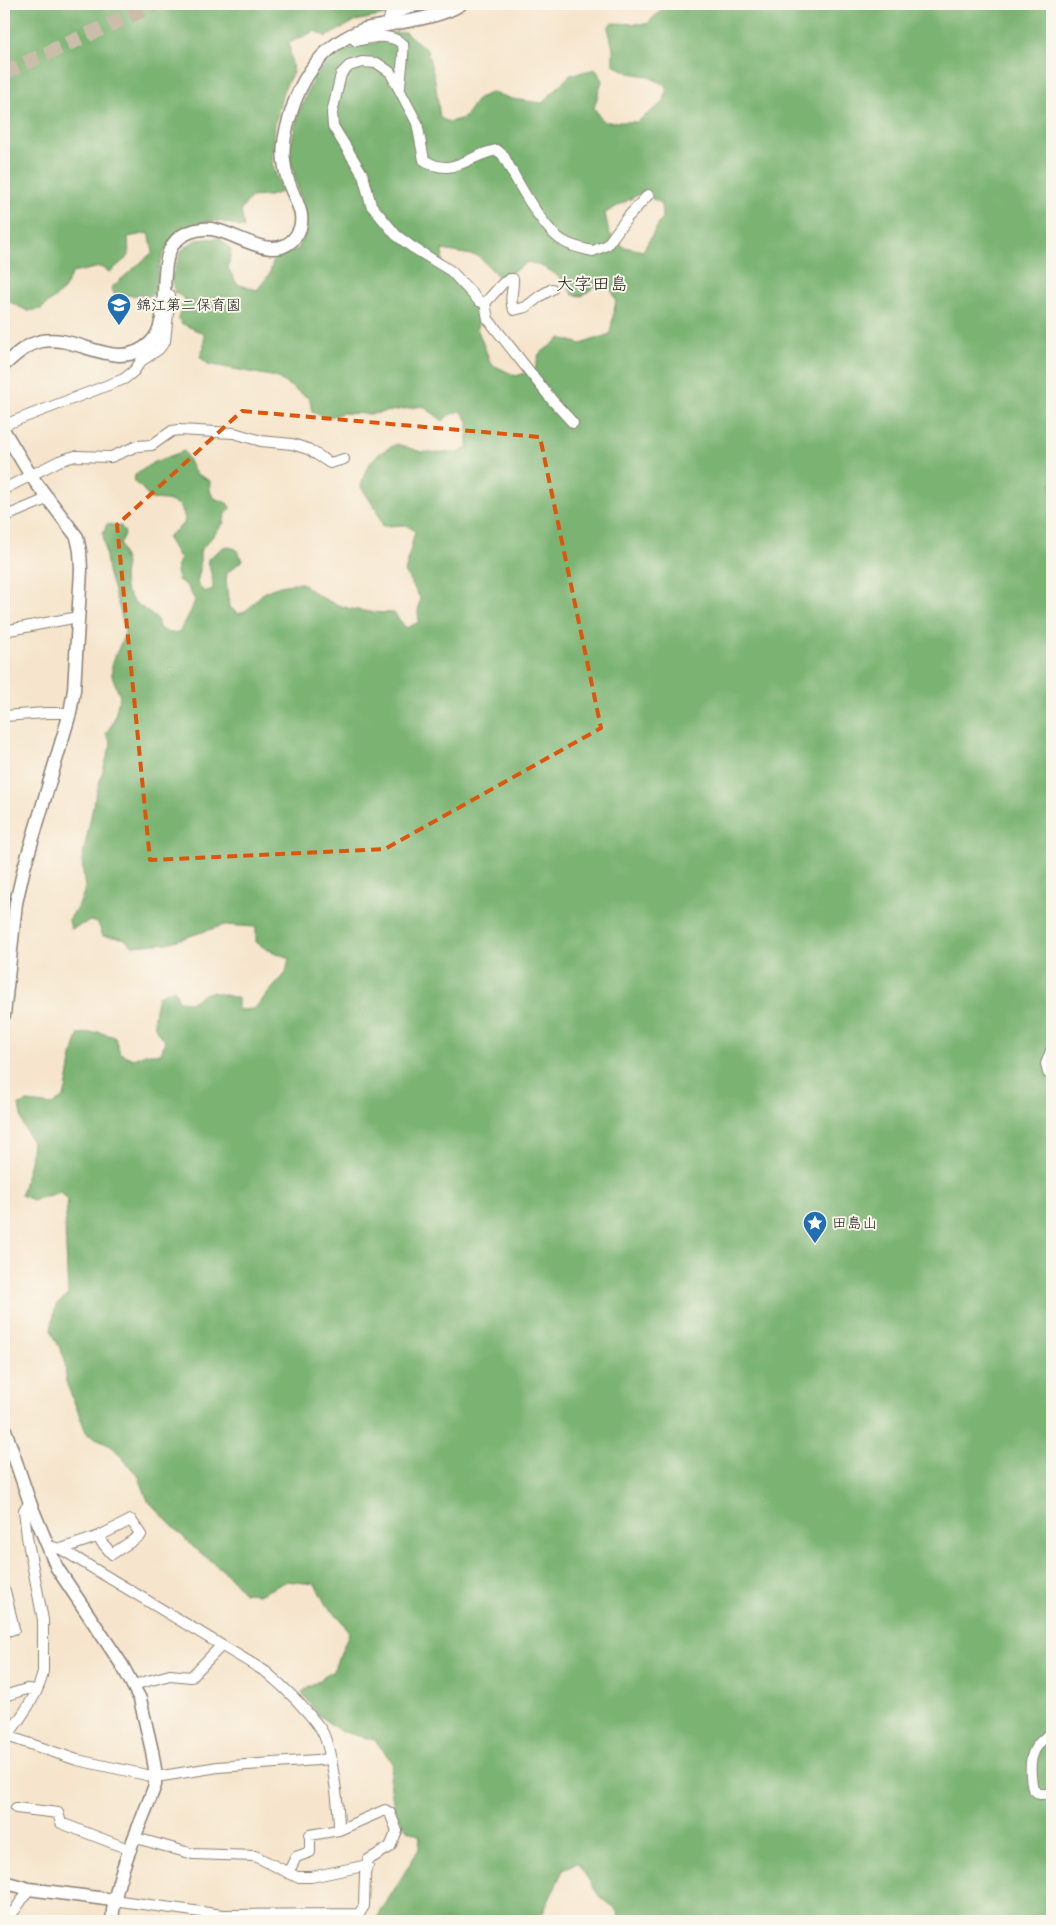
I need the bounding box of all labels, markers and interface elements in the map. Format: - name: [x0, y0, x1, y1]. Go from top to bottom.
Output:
- district label: 大字田島: [556, 271, 628, 300]
- school or university icon: 錦江第二保育園: [106, 292, 132, 326]
- place label: 錦江第二保育園: [136, 294, 241, 318]
- place icon: 田島山: [802, 1210, 828, 1244]
- place label: 田島山: [832, 1212, 877, 1236]

